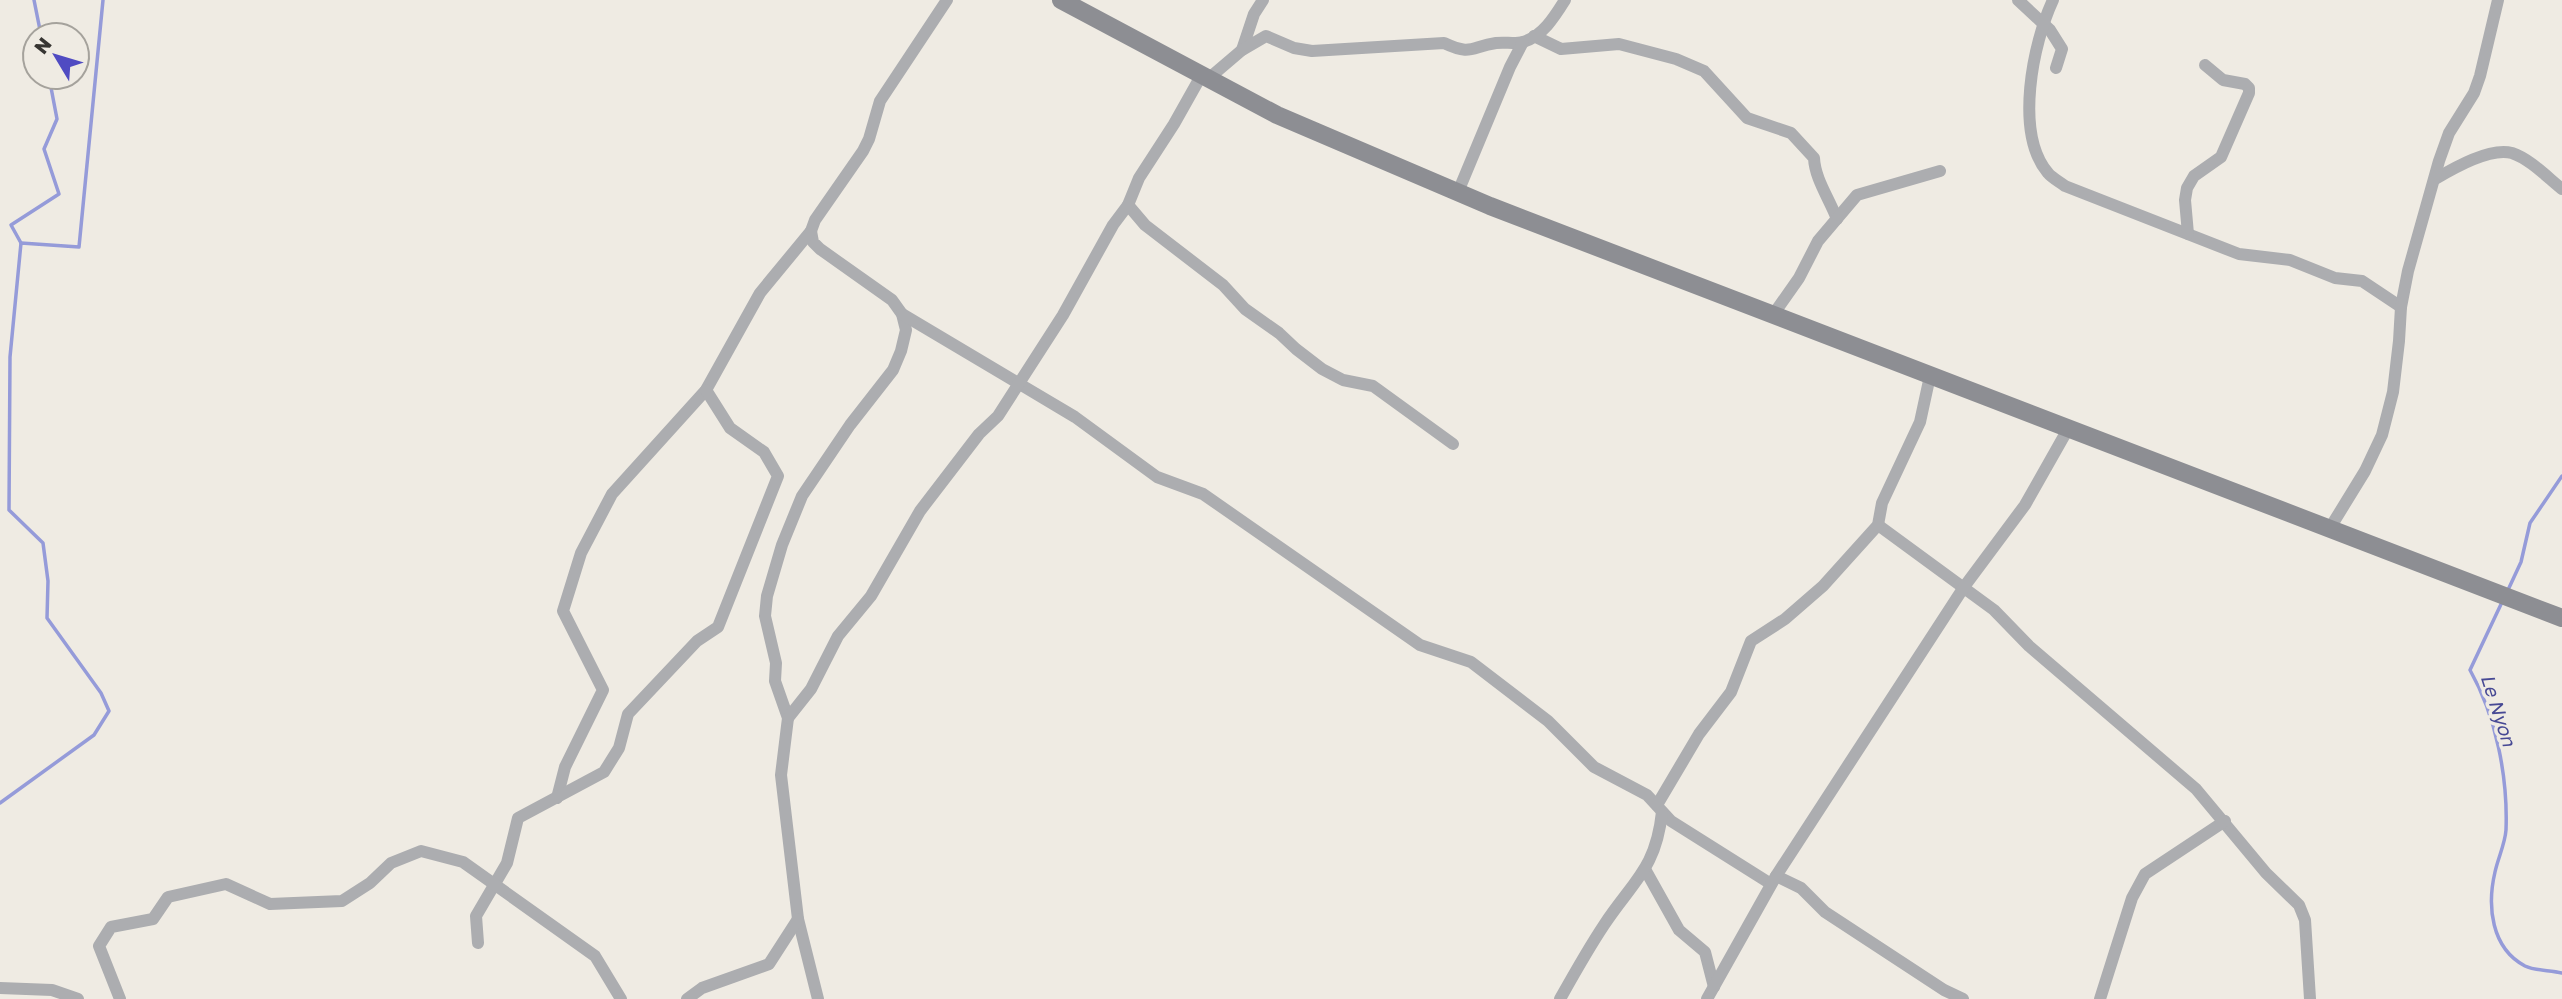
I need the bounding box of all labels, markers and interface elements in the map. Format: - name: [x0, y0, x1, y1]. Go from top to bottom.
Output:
- north arrow: [21, 21, 91, 91]
- text: N: [29, 32, 56, 58]
- water label: Le Nyon: [2477, 671, 2522, 750]

